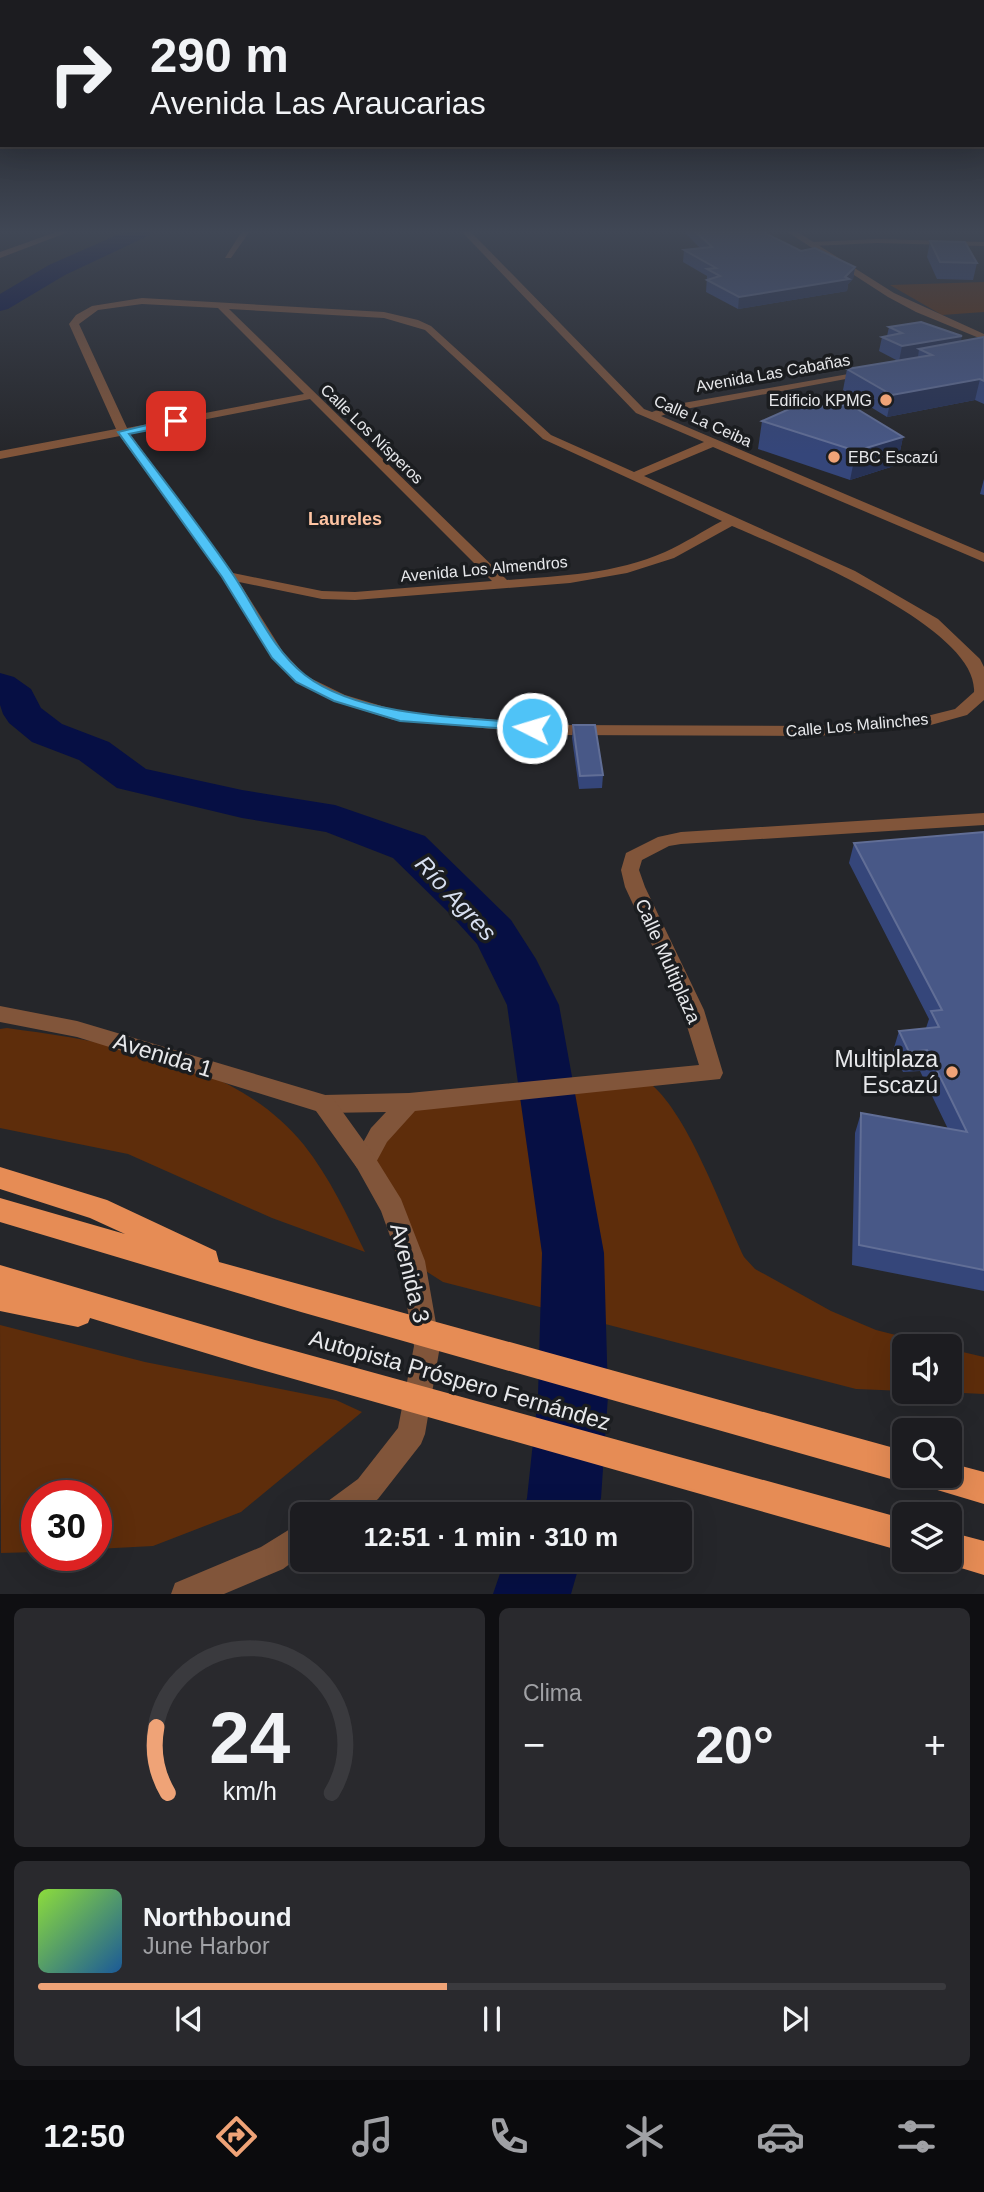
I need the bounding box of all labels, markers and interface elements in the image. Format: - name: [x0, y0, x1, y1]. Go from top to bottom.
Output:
- icon: right: [35, 28, 126, 119]
- text: 290 m: [150, 28, 289, 82]
- text: Avenida Las Araucarias: [150, 85, 486, 121]
- street label: Avenida Las Cabañas: [695, 351, 851, 395]
- street label: Calle Los Nísperos: [317, 381, 427, 487]
- pin: [146, 391, 206, 451]
- street label: Calle La Ceiba: [652, 392, 754, 450]
- place label: Edificio KPMG: [769, 392, 872, 409]
- marker: Edificio KPMG: [878, 392, 894, 408]
- icon: arrive: [157, 402, 195, 440]
- marker: EBC Escazú: [826, 449, 842, 465]
- place label: EBC Escazú: [848, 449, 938, 466]
- district label: Laureles: [308, 509, 382, 529]
- street label: Avenida Los Almendros: [400, 553, 568, 585]
- position arrow: [495, 691, 569, 765]
- street label: Calle Los Malinches: [785, 710, 929, 740]
- water label: Río Agres: [410, 850, 502, 946]
- street label: Calle Multiplaza: [631, 895, 705, 1027]
- street label: Avenida 1: [110, 1028, 216, 1082]
- place label: Multiplaza Escazú: [834, 1046, 938, 1098]
- marker: Multiplaza Escazú: [944, 1064, 960, 1080]
- street label: Avenida 3: [385, 1220, 435, 1326]
- street label: Autopista Próspero Fernández: [306, 1325, 614, 1435]
- map controls: [892, 1334, 962, 1572]
- button: sound: [892, 1334, 962, 1404]
- button: search: [892, 1418, 962, 1488]
- speed limit sign: 30: [21, 1480, 112, 1571]
- button: layers: [892, 1502, 962, 1572]
- text: 12:51 · 1 min · 310 m: [364, 1522, 618, 1552]
- text: Clima: [523, 1680, 582, 1706]
- text: 24: [209, 1698, 290, 1779]
- text: 20°: [695, 1716, 774, 1774]
- text: −: [523, 1724, 545, 1766]
- text: +: [924, 1724, 946, 1766]
- text: km/h: [222, 1777, 277, 1805]
- text: Northbound: [143, 1902, 292, 1932]
- text: June Harbor: [143, 1933, 270, 1959]
- icon: previous: [170, 2000, 208, 2038]
- icon: pause: [473, 2000, 511, 2038]
- icon: next: [776, 2000, 814, 2038]
- icon: directions: [212, 2112, 261, 2161]
- icon: music: [348, 2112, 397, 2161]
- icon: phone: [484, 2112, 533, 2161]
- icon: climate: [620, 2112, 669, 2161]
- icon: car: [756, 2112, 805, 2161]
- icon: filters: [892, 2112, 941, 2161]
- text: 12:50: [43, 2118, 125, 2154]

